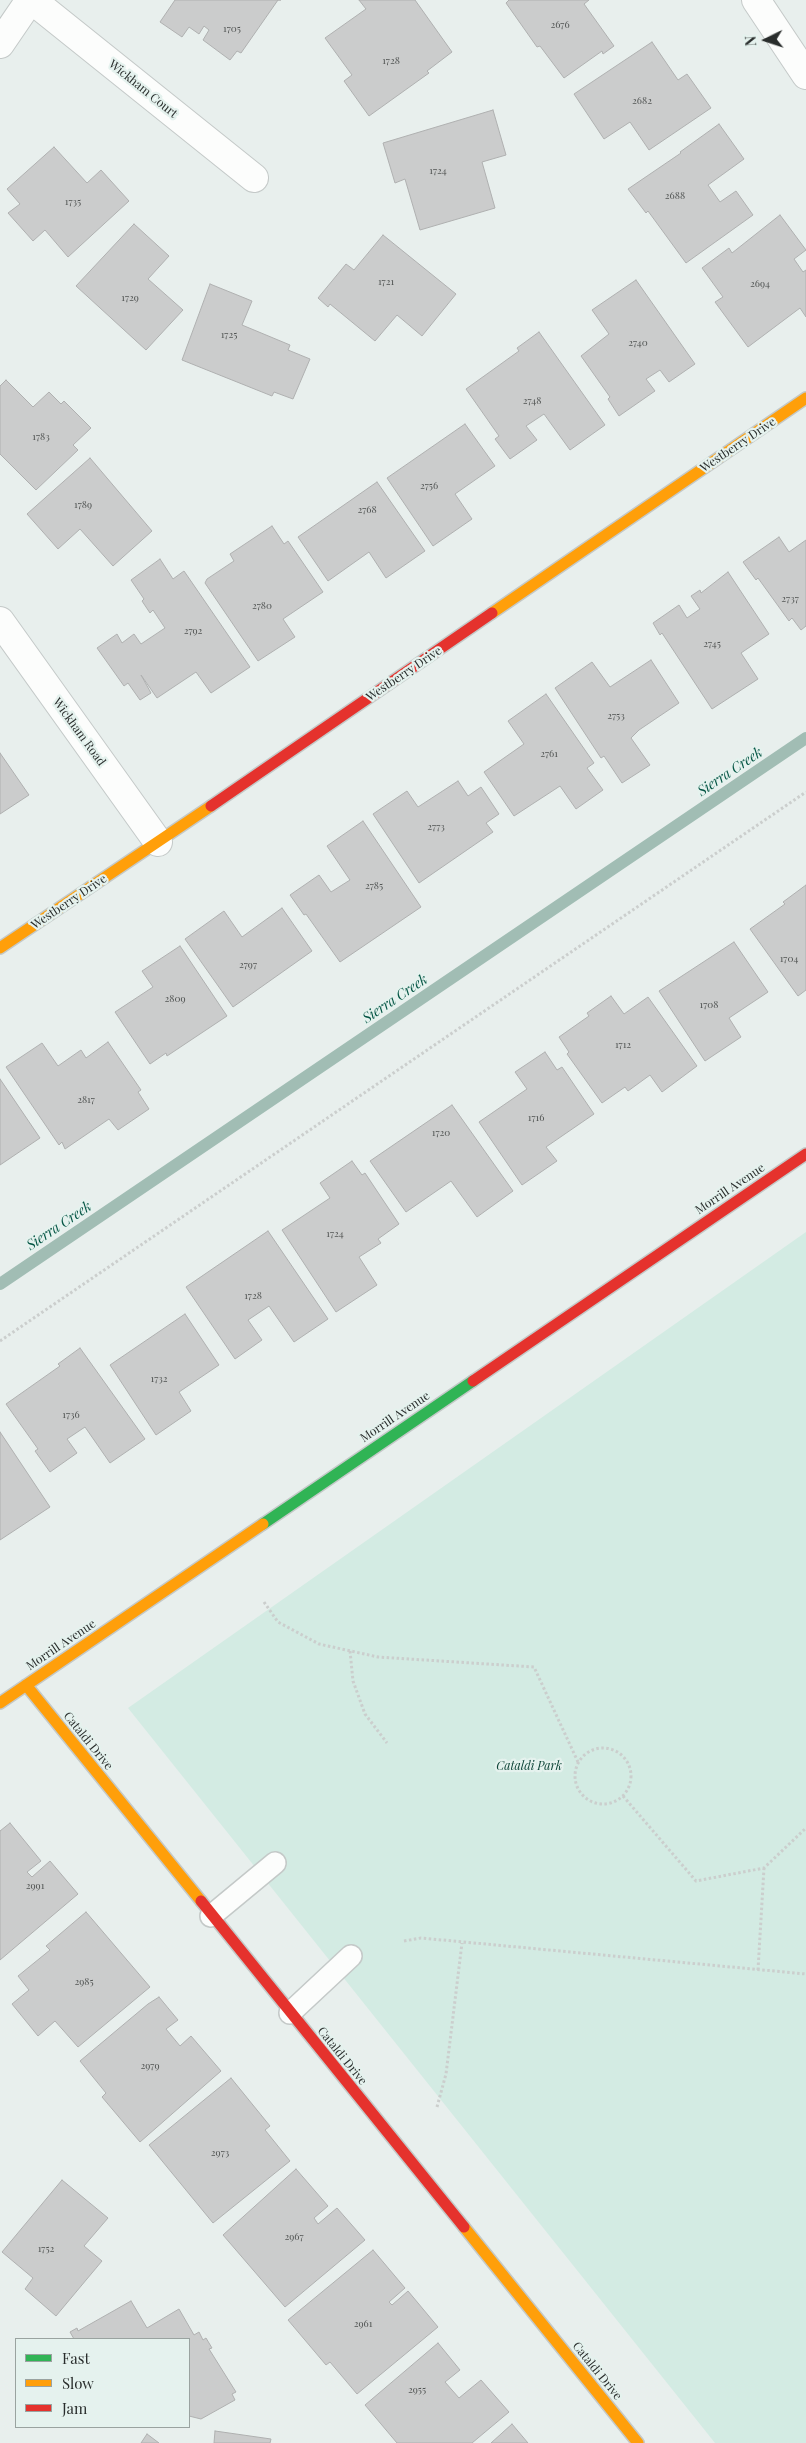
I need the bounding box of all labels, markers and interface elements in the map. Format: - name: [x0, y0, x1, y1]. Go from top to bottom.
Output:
- north arrow: [741, 15, 791, 65]
- house number: 2676: [550, 19, 570, 31]
- house number: 1705: [223, 23, 241, 35]
- text: N: [741, 35, 760, 47]
- house number: 1728: [382, 55, 400, 67]
- street label: Wickham Court: [106, 57, 180, 121]
- house number: 2682: [632, 95, 652, 107]
- house number: 1724: [429, 165, 447, 177]
- house number: 2688: [665, 190, 685, 202]
- house number: 1735: [65, 196, 81, 208]
- house number: 1721: [378, 276, 394, 288]
- house number: 2694: [750, 278, 770, 290]
- house number: 1729: [121, 292, 139, 304]
- house number: 1725: [221, 329, 237, 341]
- house number: 2740: [628, 337, 648, 349]
- house number: 2748: [523, 395, 541, 407]
- street label: Westberry Drive: [698, 415, 778, 475]
- house number: 1783: [32, 431, 50, 443]
- house number: 2756: [420, 480, 438, 492]
- house number: 1789: [74, 499, 92, 511]
- house number: 2768: [357, 504, 377, 516]
- house number: 2737: [781, 593, 799, 605]
- house number: 2780: [252, 600, 272, 612]
- house number: 2792: [184, 625, 202, 637]
- house number: 2745: [703, 638, 721, 650]
- street label: Westberry Drive: [364, 644, 444, 704]
- street label: Wickham Road: [50, 695, 108, 769]
- house number: 2753: [607, 710, 625, 722]
- water label: Sierra Creek: [694, 744, 766, 800]
- house number: 2761: [540, 748, 558, 760]
- house number: 2773: [427, 821, 445, 833]
- street label: Westberry Drive: [29, 872, 109, 932]
- house number: 2785: [365, 880, 383, 892]
- house number: 1704: [780, 953, 798, 965]
- house number: 2797: [239, 959, 257, 971]
- water label: Sierra Creek: [359, 971, 431, 1027]
- house number: 2809: [164, 993, 186, 1005]
- house number: 1708: [700, 999, 718, 1011]
- house number: 1712: [615, 1039, 631, 1051]
- house number: 2817: [77, 1094, 95, 1106]
- house number: 1716: [528, 1112, 544, 1124]
- house number: 1720: [432, 1127, 450, 1139]
- street label: Morrill Avenue: [693, 1161, 767, 1217]
- water label: Sierra Creek: [23, 1198, 95, 1254]
- house number: 1724: [326, 1228, 344, 1240]
- house number: 1728: [244, 1290, 262, 1302]
- house number: 1732: [150, 1373, 168, 1385]
- street label: Morrill Avenue: [358, 1389, 432, 1445]
- house number: 1736: [62, 1409, 80, 1421]
- street label: Morrill Avenue: [24, 1617, 98, 1673]
- street label: Cataldi Drive: [60, 1709, 116, 1773]
- park label: Cataldi Park: [496, 1759, 562, 1773]
- house number: 2991: [26, 1880, 44, 1892]
- house number: 2985: [74, 1976, 94, 1988]
- street label: Cataldi Drive: [314, 2024, 370, 2088]
- house number: 2979: [140, 2060, 160, 2072]
- house number: 2973: [211, 2147, 229, 2159]
- house number: 2967: [284, 2231, 304, 2243]
- house number: 1752: [38, 2243, 54, 2255]
- house number: 2961: [354, 2318, 372, 2330]
- legend: [15, 2338, 190, 2428]
- street label: Cataldi Drive: [569, 2339, 625, 2403]
- text: Fast: [62, 2348, 90, 2368]
- text: Slow: [62, 2373, 94, 2393]
- house number: 2955: [408, 2384, 426, 2396]
- text: Jam: [62, 2398, 87, 2418]

